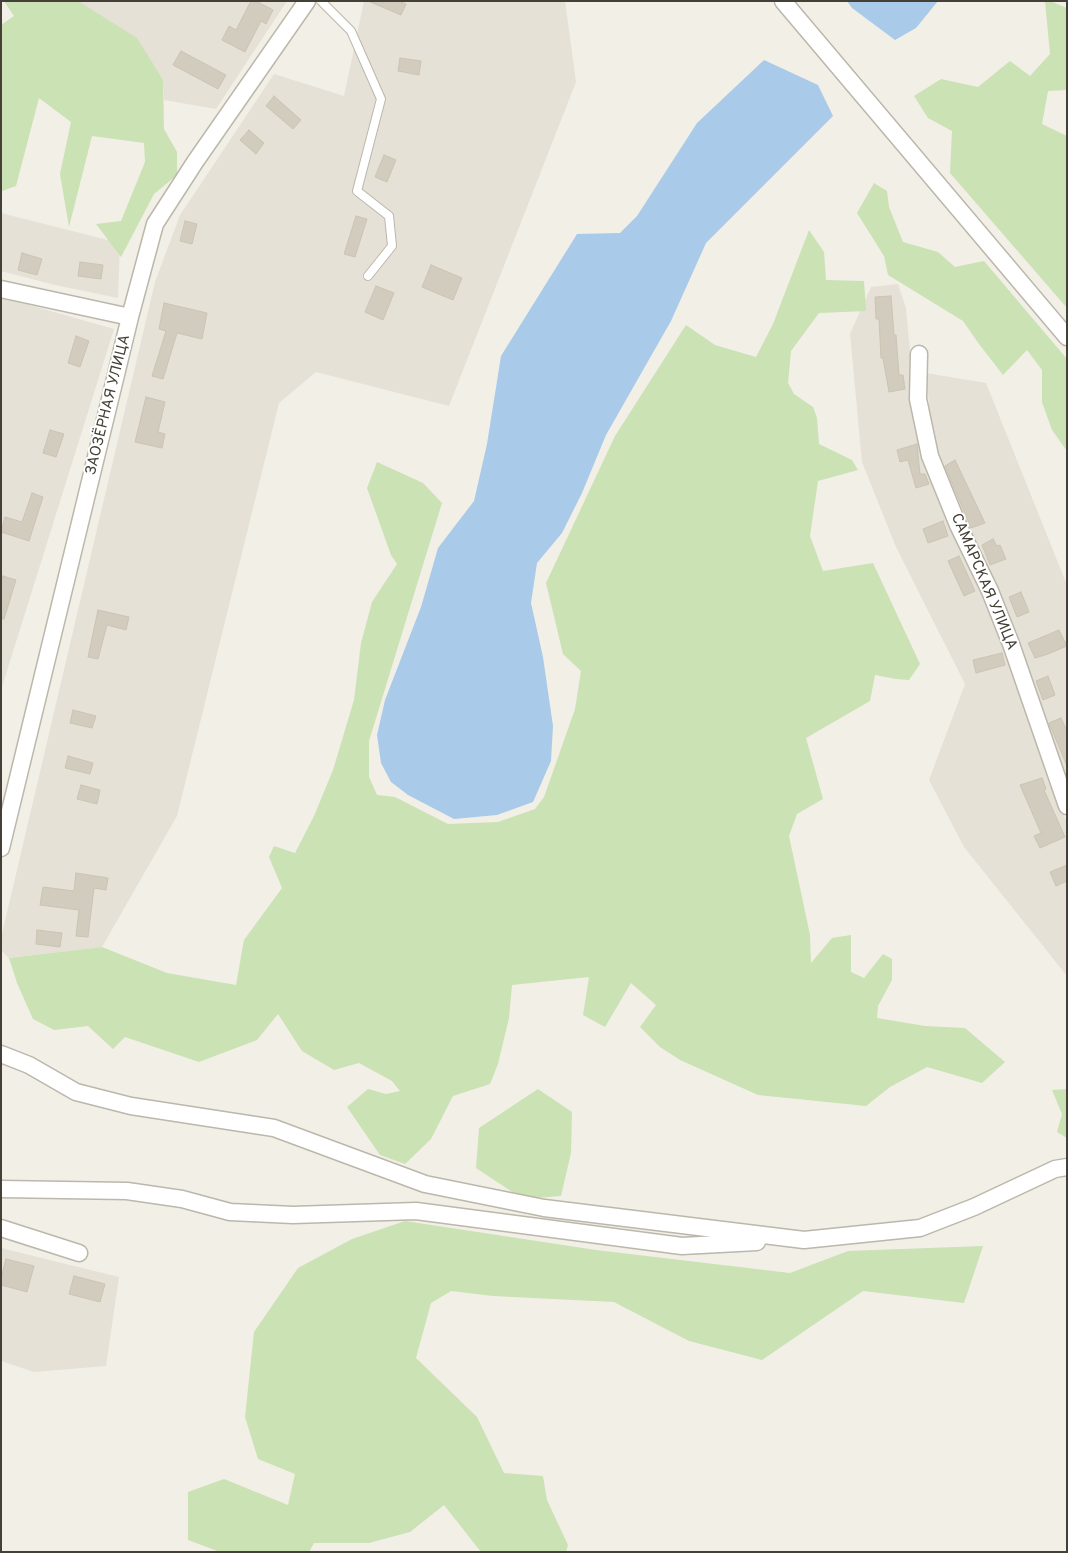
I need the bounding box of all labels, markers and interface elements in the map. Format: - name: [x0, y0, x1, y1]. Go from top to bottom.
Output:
- street label: ЗАОЗЁРНАЯ УЛИЦА: [83, 333, 135, 477]
- street label: САМАРСКАЯ УЛИЦА: [946, 511, 1020, 653]

